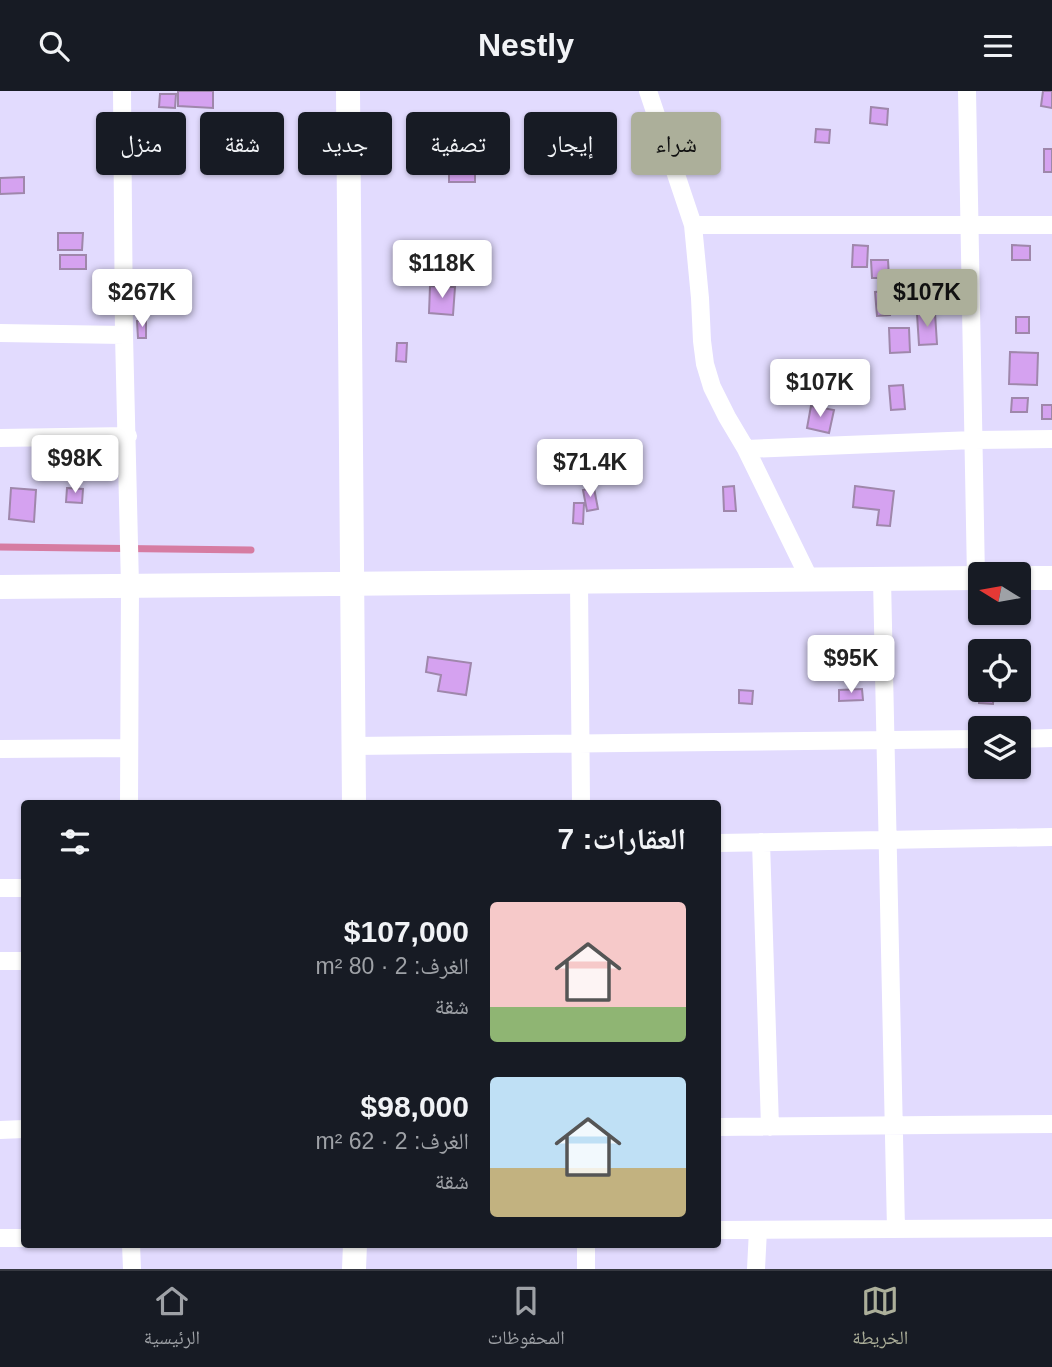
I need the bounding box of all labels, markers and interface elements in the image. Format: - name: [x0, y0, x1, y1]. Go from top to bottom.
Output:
- icon: search: [35, 27, 73, 65]
- text: Nestly: [478, 27, 574, 63]
- icon: menu: [979, 27, 1017, 65]
- chip: منزل: [96, 112, 186, 175]
- chip: شقة: [200, 112, 284, 175]
- chip: جديد: [298, 112, 392, 175]
- chip: تصفية: [406, 112, 510, 175]
- chip: إيجار: [524, 112, 617, 175]
- chip: شراء: [631, 112, 721, 175]
- pin: $118K: [393, 241, 491, 300]
- text: $118K: [409, 250, 475, 276]
- pin: $267K: [93, 269, 191, 329]
- pin: $107K: [878, 269, 976, 329]
- text: $267K: [108, 279, 176, 305]
- text: $107K: [893, 279, 961, 305]
- pin: $107K: [771, 359, 869, 419]
- text: $107K: [786, 369, 854, 395]
- pin: $98K: [34, 435, 116, 495]
- pin: $71.4K: [533, 439, 647, 499]
- text: $98K: [48, 445, 102, 471]
- text: $71.4K: [553, 449, 627, 475]
- north arrow: [968, 562, 1031, 625]
- map controls: [968, 562, 1031, 779]
- pin: $95K: [810, 635, 892, 695]
- button: locate: [968, 639, 1031, 702]
- text: $95K: [824, 645, 878, 671]
- button: layers: [968, 716, 1031, 779]
- text: العقارات: 7: [558, 822, 686, 855]
- icon: filters: [56, 823, 94, 861]
- text: $107,000: [344, 915, 469, 948]
- icon: home: [546, 930, 630, 1014]
- text: الغرف: 2 · 80 m²: [315, 953, 469, 979]
- text: شقة: [435, 993, 469, 1019]
- text: $98,000: [361, 1090, 469, 1123]
- icon: home: [546, 1105, 630, 1189]
- text: الغرف: 2 · 62 m²: [315, 1128, 469, 1154]
- text: شقة: [435, 1168, 469, 1194]
- tab: الرئيسية: [144, 1282, 200, 1356]
- tab: المحفوظات: [488, 1282, 565, 1356]
- tab: الخريطة: [852, 1282, 908, 1356]

